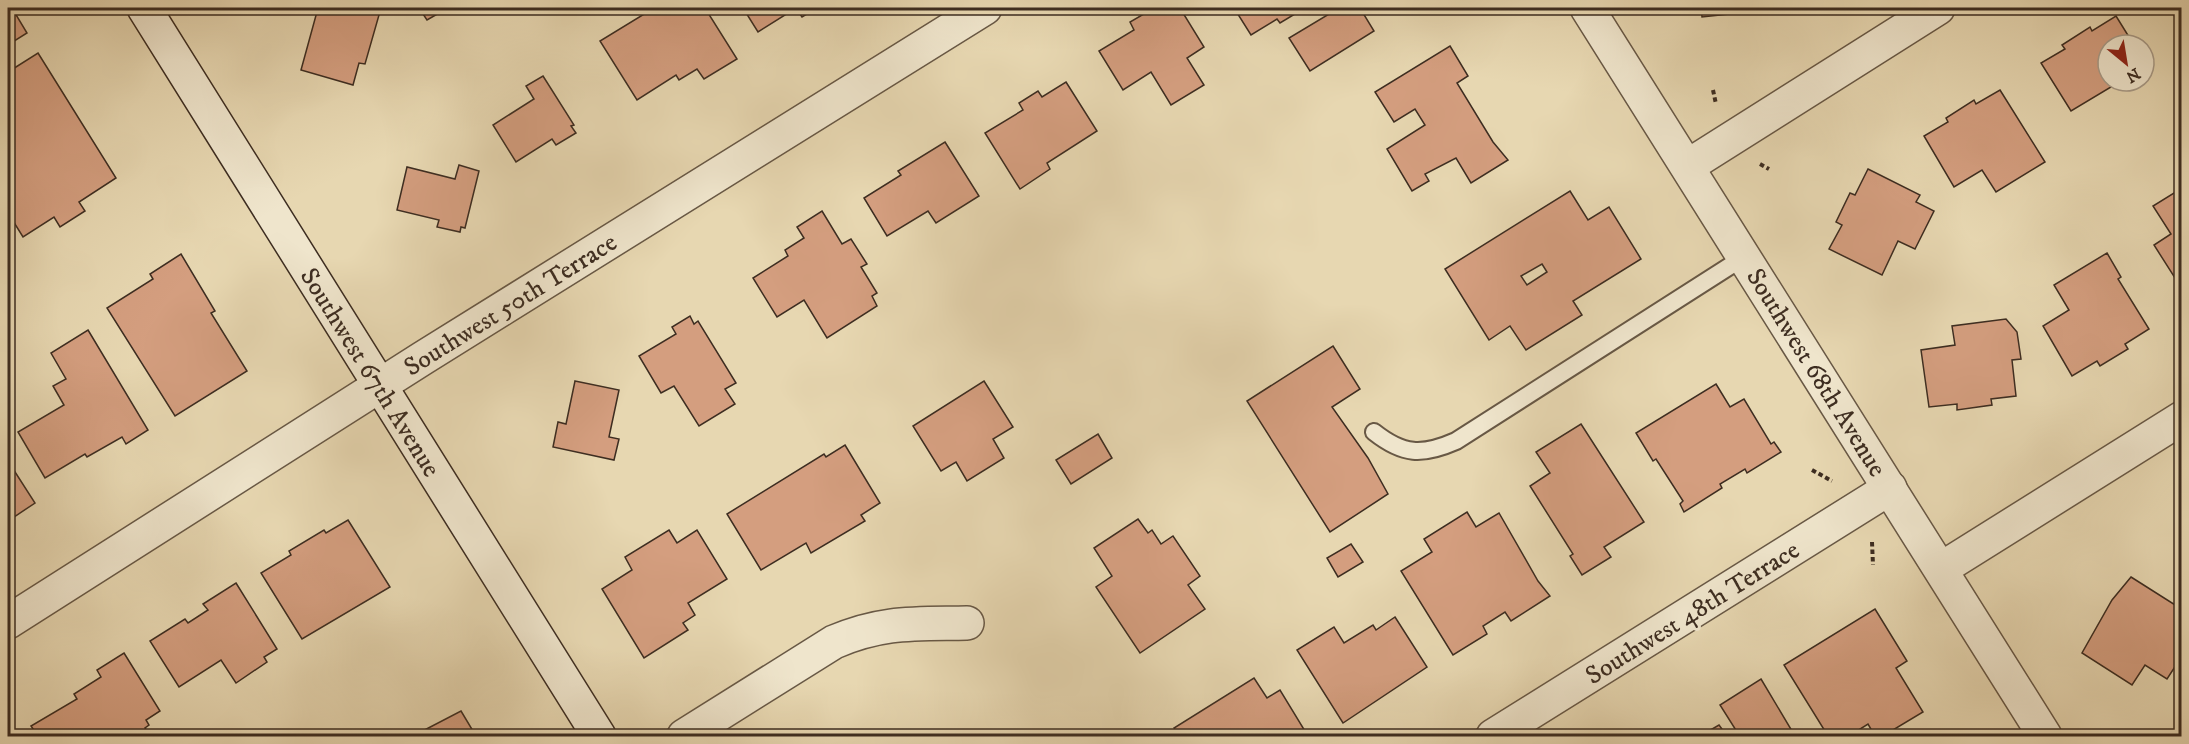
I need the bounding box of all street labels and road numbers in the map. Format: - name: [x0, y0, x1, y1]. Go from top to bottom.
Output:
- street label: Southwest 50th Terrace: [398, 226, 624, 384]
- street label: Southwest 67th Avenue: [292, 262, 447, 483]
- street label: Southwest 68th Avenue: [1738, 262, 1893, 483]
- street label: Southwest 48th Terrace: [1580, 534, 1806, 693]

